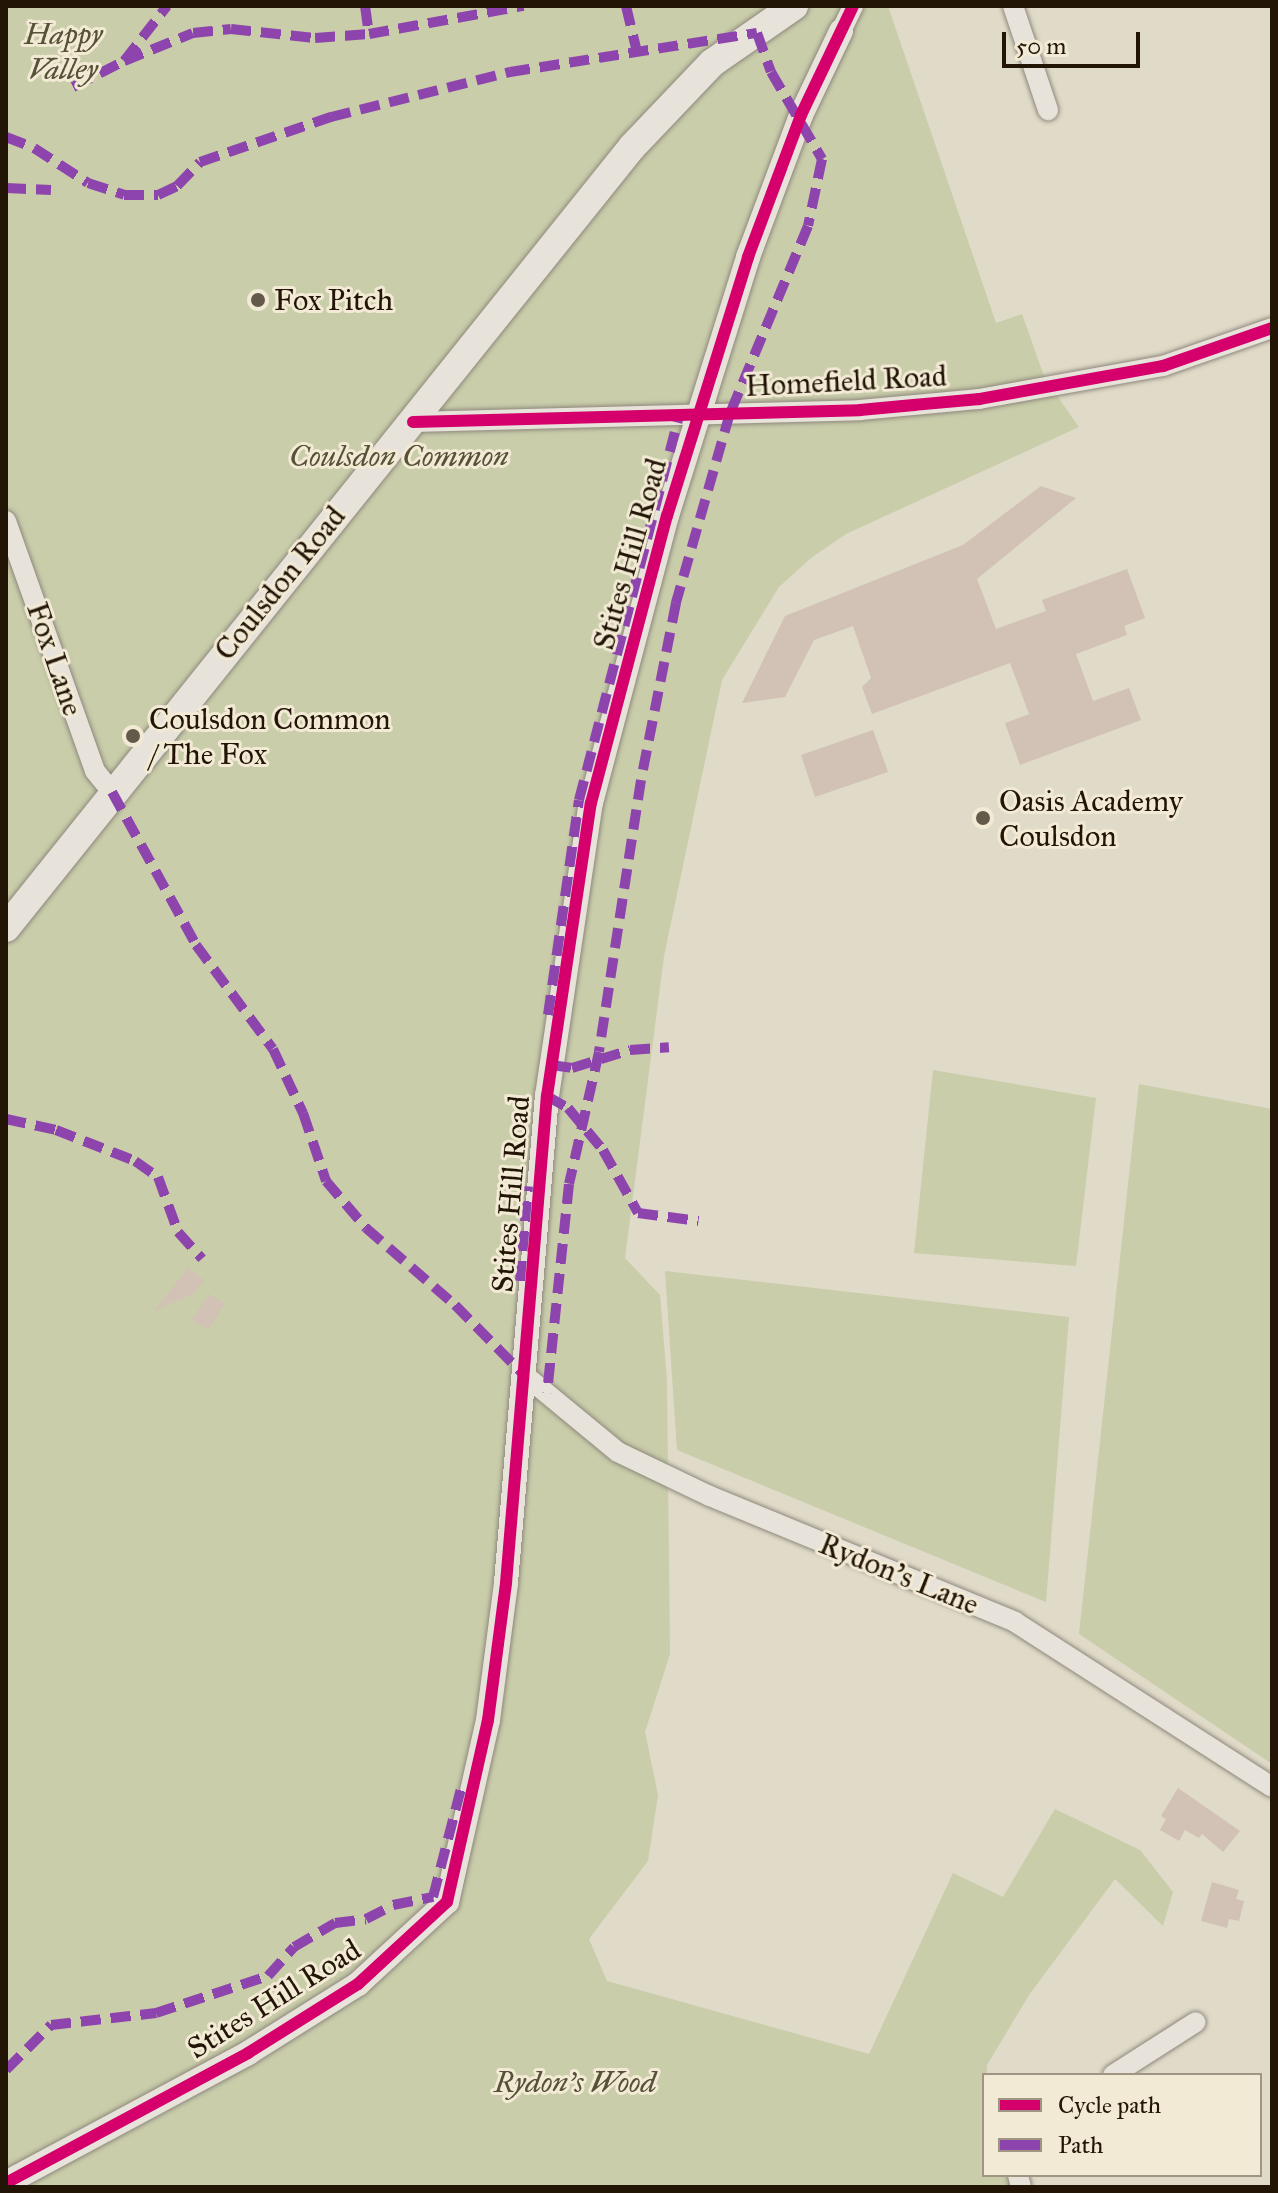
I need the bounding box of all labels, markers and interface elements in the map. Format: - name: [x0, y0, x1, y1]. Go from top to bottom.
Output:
- park label: Happy Valley: [24, 16, 102, 86]
- scale bar: [1006, 16, 1144, 66]
- text: 50 m: [1016, 31, 1066, 61]
- place label: Fox Pitch: [274, 282, 393, 318]
- marker: Fox Pitch: [249, 291, 267, 309]
- street label: Homefield Road: [744, 358, 948, 404]
- park label: Coulsdon Common: [289, 438, 509, 474]
- street label: Stites Hill Road: [586, 454, 674, 654]
- street label: Coulsdon Road: [207, 499, 353, 667]
- street label: Fox Lane: [19, 598, 91, 720]
- place label: Coulsdon Common / The Fox: [149, 701, 391, 772]
- marker: Coulsdon Common / The Fox: [124, 727, 142, 745]
- place label: Oasis Academy Coulsdon: [999, 783, 1183, 854]
- marker: Oasis Academy Coulsdon: [974, 809, 992, 827]
- street label: Stites Hill Road: [484, 1094, 538, 1294]
- street label: Rydon's Lane: [814, 1526, 984, 1622]
- street label: Stites Hill Road: [181, 1931, 367, 2067]
- park label: Rydon's Wood: [494, 2064, 656, 2100]
- legend: [982, 2073, 1262, 2177]
- text: Cycle path: [1058, 2090, 1161, 2120]
- text: Path: [1058, 2130, 1103, 2160]

